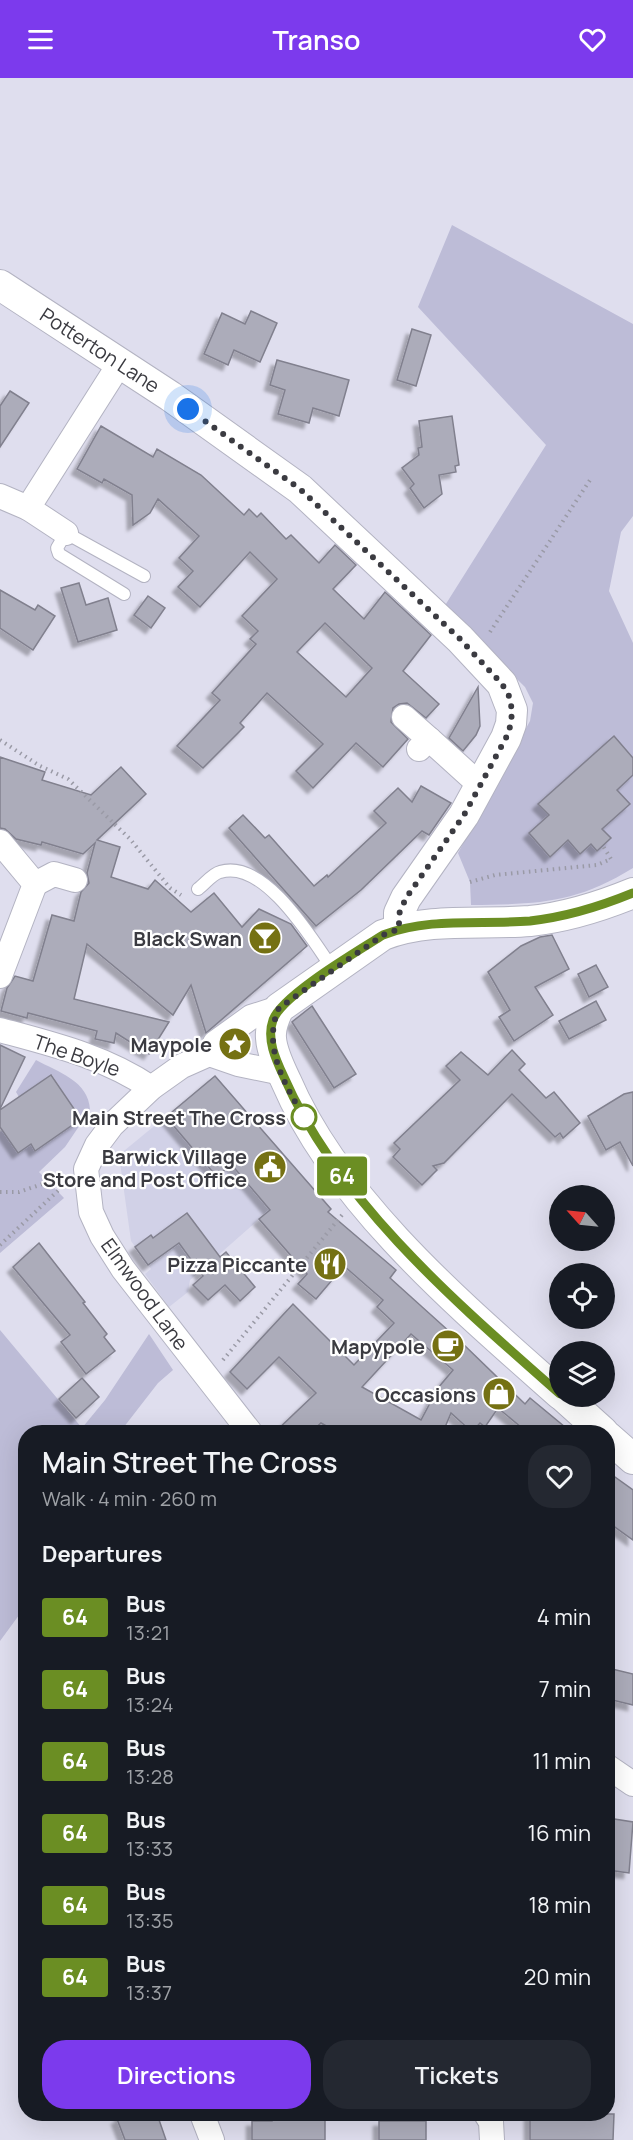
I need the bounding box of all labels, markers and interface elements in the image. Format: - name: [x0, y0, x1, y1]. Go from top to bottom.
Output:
- text: Transo: [273, 21, 360, 58]
- icon: menu: [24, 23, 57, 56]
- icon: heart: [576, 23, 609, 56]
- street label: Potterton Lane: [35, 301, 165, 399]
- your location: [173, 394, 203, 424]
- bar icon: Black Swan: [247, 920, 283, 956]
- place label: Black Swan: [133, 925, 242, 952]
- place icon: Maypole: [217, 1026, 253, 1062]
- street label: The Boyle: [30, 1028, 124, 1082]
- place label: Maypole: [130, 1031, 212, 1058]
- place label: Main Street The Cross: [72, 1104, 286, 1131]
- marker: Main Street The Cross: [291, 1104, 317, 1130]
- place label: Barwick Village Store and Post Office: [43, 1143, 247, 1193]
- public building icon: Barwick Village Store and Post Office: [252, 1149, 288, 1185]
- line badge: 64: [315, 1156, 369, 1196]
- text: 64: [329, 1162, 355, 1190]
- north arrow: [549, 1185, 615, 1251]
- map controls: [549, 1185, 615, 1407]
- street label: Elmwood Lane: [95, 1233, 195, 1355]
- restaurant icon: Pizza Piccante: [312, 1246, 348, 1282]
- place label: Pizza Piccante: [167, 1251, 307, 1278]
- button: locate: [549, 1263, 615, 1329]
- cafe icon: Mapypole: [430, 1328, 466, 1364]
- place label: Mapypole: [331, 1333, 425, 1360]
- button: layers: [549, 1341, 615, 1407]
- shop icon: Occasions: [481, 1376, 517, 1412]
- place label: Occasions: [375, 1381, 476, 1408]
- text: Main Street The Cross: [42, 1443, 337, 1481]
- button: heart: [528, 1445, 591, 1508]
- text: Walk · 4 min · 260 m: [42, 1485, 217, 1512]
- text: Departures: [42, 1539, 162, 1569]
- text: Bus: [126, 1589, 166, 1619]
- text: 4 min: [537, 1602, 591, 1632]
- text: 64: [62, 1603, 88, 1631]
- text: 13:21: [126, 1619, 170, 1646]
- text: Bus: [126, 1661, 166, 1691]
- text: 7 min: [539, 1674, 591, 1704]
- text: 64: [62, 1675, 88, 1703]
- text: 13:24: [126, 1691, 174, 1718]
- text: Bus: [126, 1733, 166, 1763]
- text: 11 min: [533, 1746, 591, 1776]
- text: 64: [62, 1747, 88, 1775]
- text: 13:28: [126, 1763, 174, 1790]
- text: Bus: [126, 1805, 166, 1835]
- text: 16 min: [528, 1818, 591, 1848]
- text: 64: [62, 1819, 88, 1847]
- text: 13:33: [126, 1835, 173, 1862]
- text: Bus: [126, 1877, 166, 1907]
- text: 18 min: [528, 1890, 591, 1920]
- text: 64: [62, 1891, 88, 1919]
- text: 13:35: [126, 1907, 173, 1934]
- text: Bus: [126, 1949, 166, 1979]
- text: 20 min: [524, 1962, 591, 1992]
- text: 64: [62, 1963, 88, 1991]
- text: 13:37: [126, 1979, 172, 2006]
- button: Directions: [42, 2040, 311, 2109]
- button: Tickets: [323, 2040, 591, 2109]

